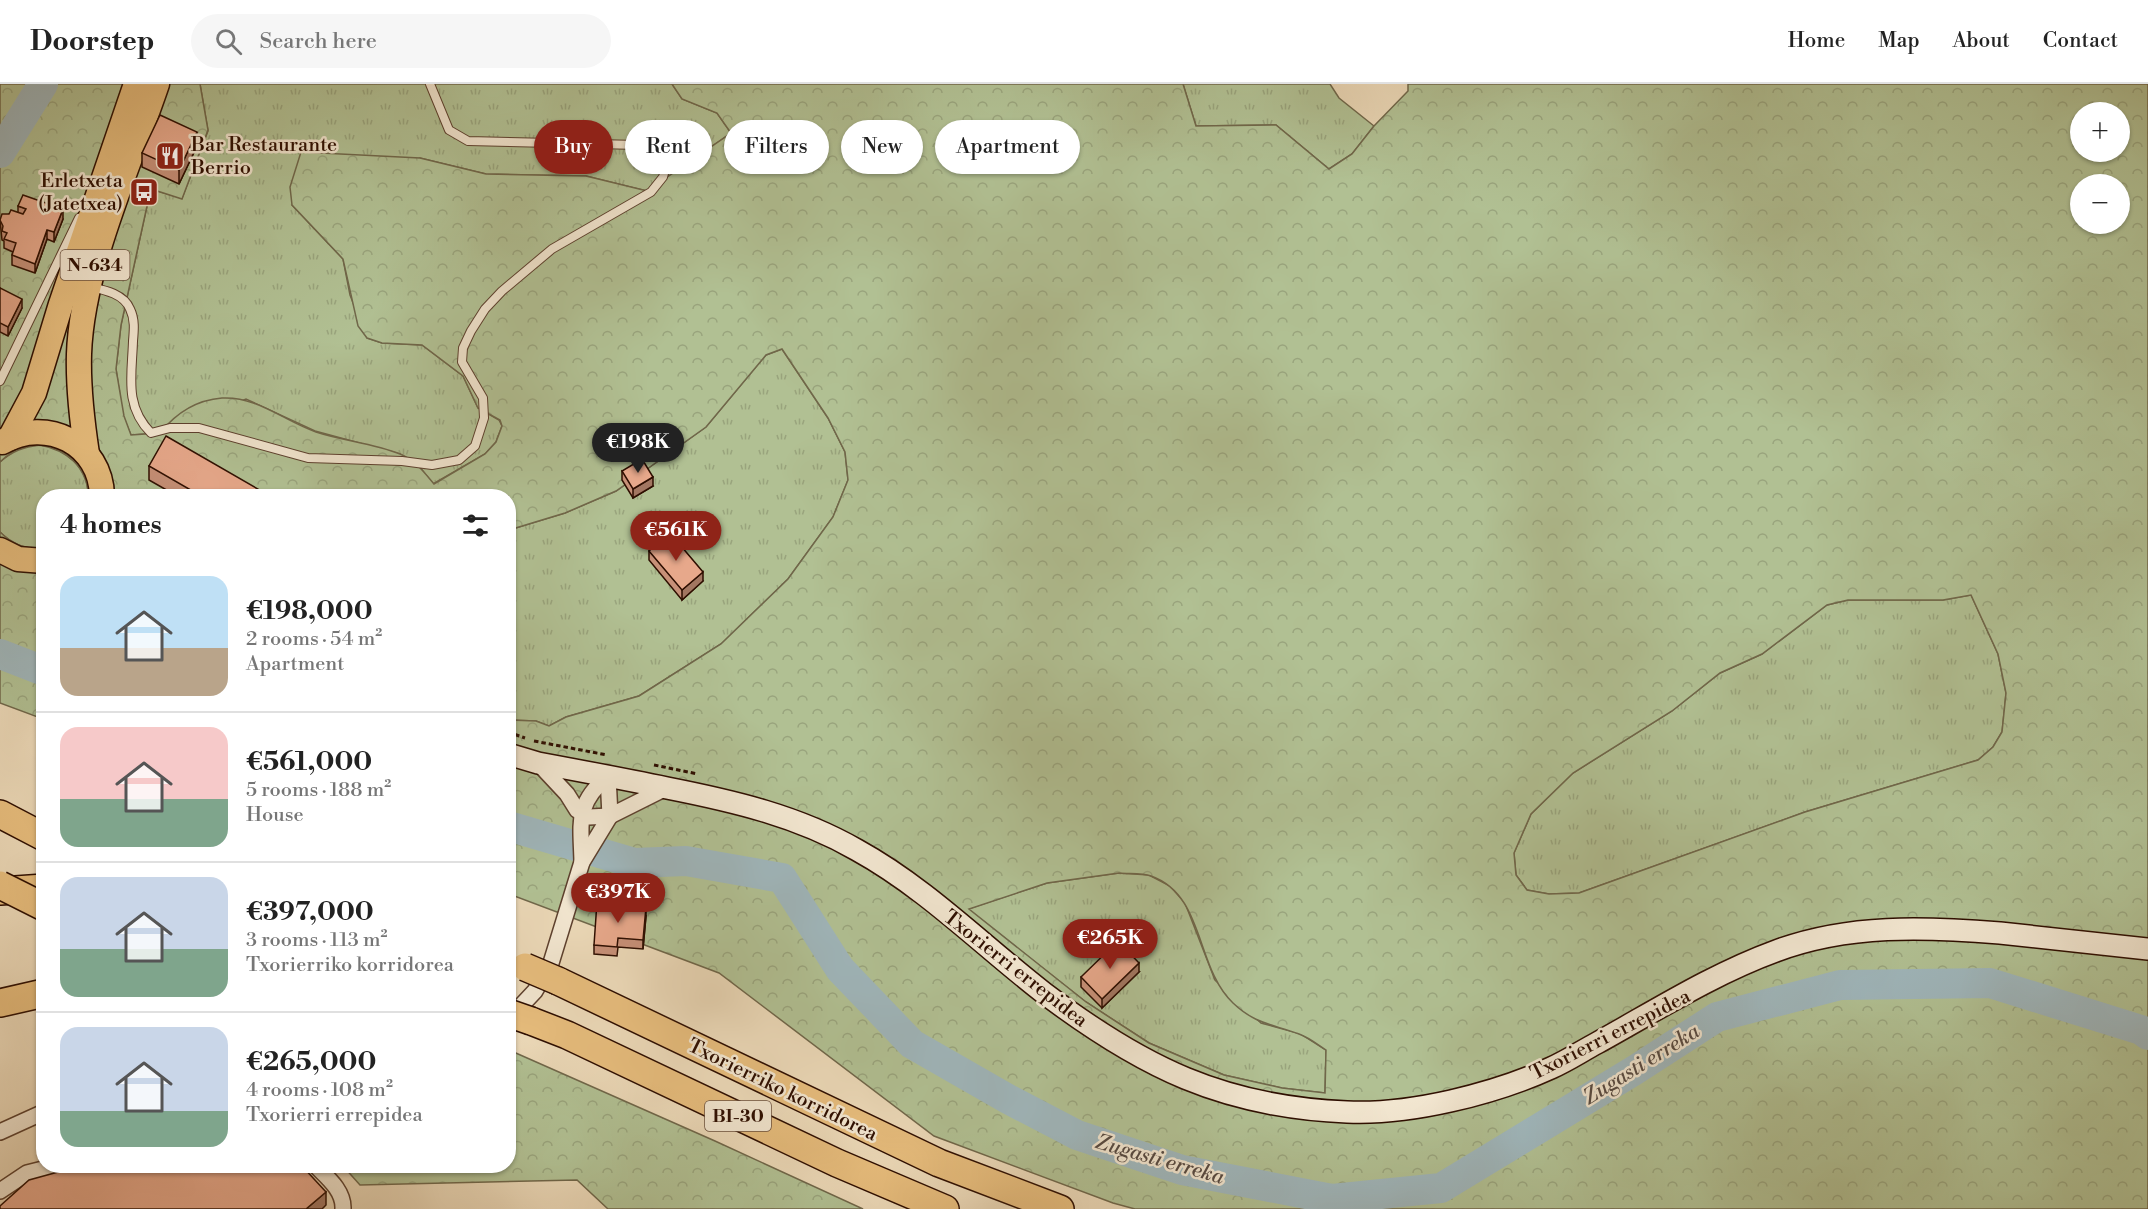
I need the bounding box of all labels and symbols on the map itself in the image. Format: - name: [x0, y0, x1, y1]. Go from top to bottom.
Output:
- place label: Bar Restaurante Berrio: [190, 133, 337, 181]
- restaurant icon: Bar Restaurante Berrio: [154, 140, 186, 172]
- place label: Erletxeta (Jatetxea): [38, 169, 124, 217]
- bus stop icon: Erletxeta (Jatetxea): [128, 176, 160, 208]
- road number: N-634: [60, 250, 130, 280]
- pin: €198K: [596, 423, 680, 474]
- pin: €561K: [634, 511, 718, 562]
- pin: €397K: [576, 873, 660, 924]
- street label: Txorierri errepidea: [938, 905, 1093, 1034]
- pin: €265K: [1068, 919, 1152, 970]
- street label: Txorierri errepidea: [1526, 984, 1696, 1087]
- water label: Zugasti erreka: [1578, 1019, 1705, 1111]
- street label: Txorierriko korridorea: [683, 1034, 882, 1148]
- road number: BI-30: [705, 1101, 771, 1131]
- water label: Zugasti erreka: [1092, 1129, 1227, 1191]

